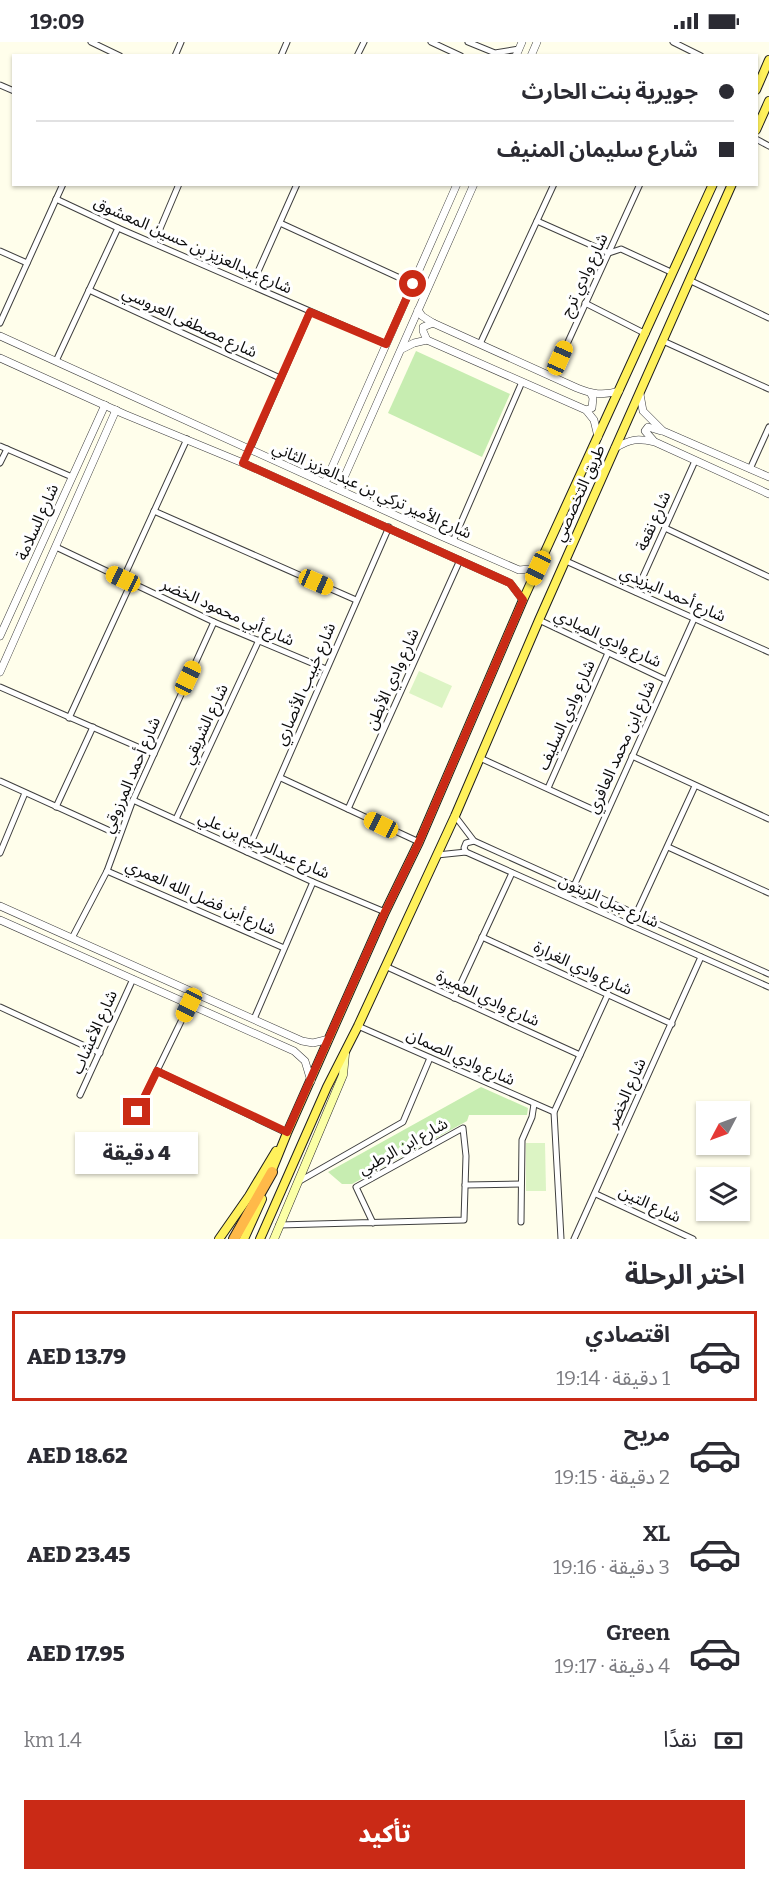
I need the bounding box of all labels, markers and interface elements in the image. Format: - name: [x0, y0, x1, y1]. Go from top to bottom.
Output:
- text: 19:09: [30, 8, 85, 35]
- text: جويرية بنت الحارث: [521, 78, 698, 105]
- text: شارع سليمان المنيف: [497, 136, 698, 163]
- street label: شارع عبدالعزيز بن حسين المعشوق: [90, 193, 295, 300]
- street label: شارع وادي ترج: [556, 230, 614, 321]
- route start: [399, 270, 426, 297]
- street label: شارع مصطفى العروسي: [118, 282, 260, 364]
- car: [544, 338, 576, 378]
- street label: شارع الأمير تركي بن عبدالعزيز الثاني: [268, 437, 474, 545]
- street label: طريق التخصصي: [549, 442, 611, 545]
- street label: شارع السلامة: [12, 481, 65, 564]
- street label: شارع نقعة: [632, 488, 677, 555]
- car: [522, 548, 554, 588]
- street label: شارع أحمد اليزيدي: [616, 562, 729, 629]
- car: [103, 563, 143, 595]
- car: [296, 566, 336, 598]
- street label: شارع أبي محمود الخضر: [157, 574, 297, 653]
- street label: شارع وادي الميادي: [550, 605, 665, 674]
- street label: شارع خبيب الأنصاري: [271, 620, 342, 749]
- street label: شارع وادي الأبطن: [361, 625, 426, 734]
- street label: شارع وادي السليف: [533, 657, 601, 774]
- car: [172, 658, 204, 698]
- street label: شارع ابن محمد العافري: [583, 678, 662, 818]
- street label: شارع الشريقي: [178, 681, 235, 768]
- street label: شارع أحمد المرزوقي: [98, 714, 167, 837]
- street label: شارع عبدالرحيم بن علي: [194, 808, 332, 885]
- car: [361, 809, 401, 841]
- street label: شارع أبن فضل الله العمري: [122, 855, 279, 941]
- street label: شارع جبل الزيتون: [555, 871, 662, 934]
- street label: شارع وادي الغرارة: [530, 937, 635, 1002]
- street label: شارع وادي العميرة: [432, 966, 543, 1033]
- car: [173, 985, 205, 1025]
- street label: شارع الأعشاب: [67, 987, 124, 1078]
- street label: شارع وادي الصمان: [403, 1025, 518, 1092]
- street label: شارع الخضر: [602, 1055, 652, 1133]
- route end: [123, 1098, 150, 1125]
- north arrow: [696, 1101, 750, 1155]
- map controls: [696, 1101, 750, 1221]
- street label: شارع ابن الرطبي: [355, 1114, 452, 1181]
- callout: 4 دقيقة: [76, 1133, 198, 1175]
- text: 4 دقيقة: [102, 1141, 171, 1165]
- button: layers: [696, 1167, 750, 1221]
- street label: شارع التين: [615, 1181, 684, 1229]
- text: اختر الرحلة: [625, 1259, 745, 1291]
- text: اقتصادي: [585, 1321, 670, 1348]
- icon: car: [688, 1329, 742, 1383]
- text: AED 13.79: [27, 1343, 126, 1370]
- text: 1 دقيقة · 19:14: [556, 1366, 670, 1390]
- text: مريح: [624, 1420, 670, 1447]
- icon: car: [688, 1428, 742, 1482]
- text: AED 18.62: [27, 1442, 128, 1469]
- text: 2 دقيقة · 19:15: [554, 1465, 670, 1489]
- text: XL: [643, 1520, 670, 1547]
- icon: car: [688, 1527, 742, 1581]
- text: AED 23.45: [27, 1541, 130, 1568]
- text: 3 دقيقة · 19:16: [553, 1555, 670, 1579]
- text: Green: [606, 1619, 670, 1646]
- icon: car: [688, 1626, 742, 1680]
- text: AED 17.95: [27, 1640, 125, 1667]
- text: 4 دقيقة · 19:17: [555, 1654, 670, 1678]
- icon: cash: [712, 1724, 745, 1757]
- text: نقدًا: [663, 1726, 697, 1753]
- text: 1.4 km: [24, 1728, 82, 1752]
- button: تأكيد: [24, 1800, 745, 1869]

